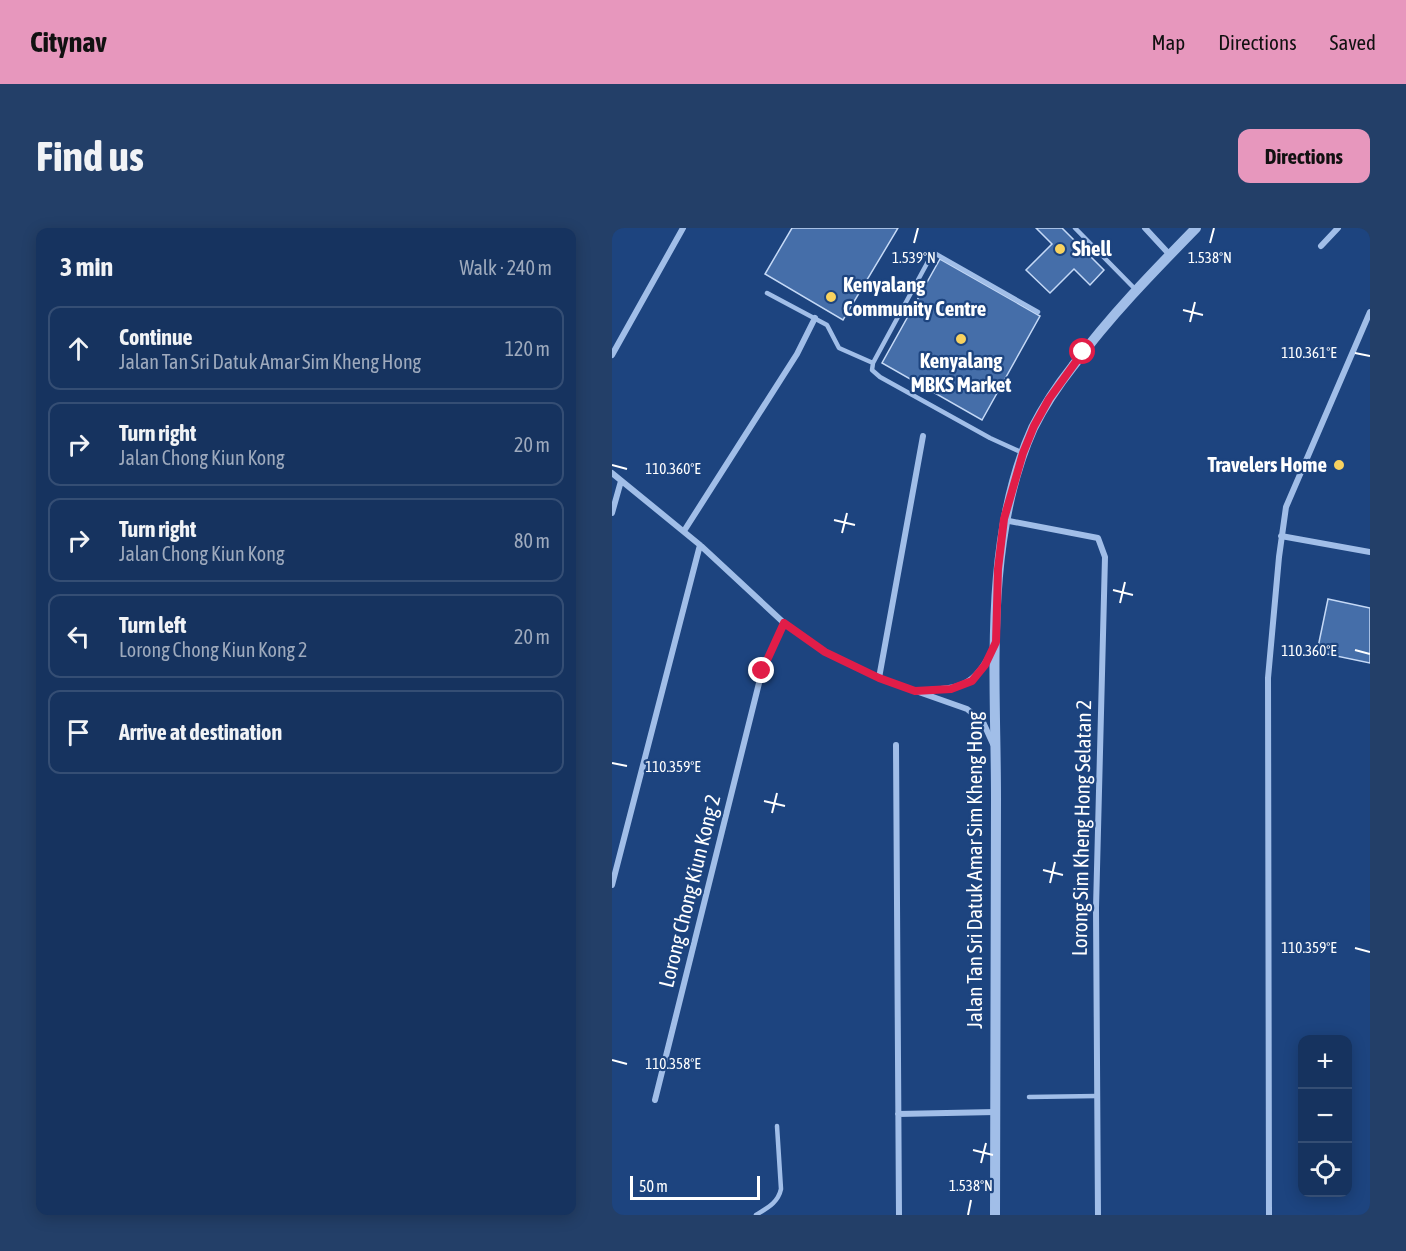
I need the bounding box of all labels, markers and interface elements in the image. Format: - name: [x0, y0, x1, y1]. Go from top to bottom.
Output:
- text: Citynav: [30, 26, 107, 58]
- text: Map: [1151, 30, 1185, 54]
- text: Directions: [1218, 30, 1297, 54]
- text: Saved: [1330, 30, 1376, 54]
- button: Directions: [1238, 129, 1370, 183]
- text: Find us: [36, 132, 144, 180]
- place label: Shell: [1072, 236, 1112, 260]
- marker: Shell: [1053, 242, 1067, 256]
- text: 1.539°N: [892, 249, 936, 266]
- text: 1.538°N: [1188, 249, 1232, 266]
- text: 3 min: [60, 252, 113, 282]
- text: Walk · 240 m: [460, 256, 552, 279]
- place label: Kenyalang Community Centre: [843, 272, 986, 320]
- marker: Kenyalang Community Centre: [824, 290, 838, 304]
- text: Continue: [119, 324, 193, 350]
- icon: ahead: [62, 332, 95, 365]
- marker: Kenyalang MBKS Market: [954, 332, 968, 346]
- text: 120 m: [505, 337, 550, 360]
- route start: [1069, 338, 1095, 364]
- text: 110.361°E: [1281, 344, 1337, 361]
- place label: Kenyalang MBKS Market: [911, 348, 1011, 396]
- text: Jalan Tan Sri Datuk Amar Sim Kheng Hong: [119, 350, 421, 373]
- text: Turn right: [119, 420, 196, 446]
- icon: right: [62, 428, 95, 461]
- text: 20 m: [514, 433, 550, 456]
- text: Jalan Chong Kiun Kong: [119, 446, 284, 469]
- place label: Travelers Home: [1207, 452, 1327, 476]
- marker: Travelers Home: [1332, 458, 1346, 472]
- text: 110.360°E: [645, 460, 701, 477]
- text: Turn right: [119, 516, 196, 542]
- icon: right: [62, 524, 95, 557]
- text: 80 m: [514, 529, 550, 552]
- text: Jalan Chong Kiun Kong: [119, 542, 284, 565]
- text: Turn left: [119, 612, 186, 638]
- icon: left: [62, 620, 95, 653]
- text: 20 m: [514, 625, 550, 648]
- text: Lorong Chong Kiun Kong 2: [119, 638, 307, 661]
- text: 110.360°E: [1281, 642, 1337, 659]
- route end: [748, 657, 774, 683]
- street label: Lorong Sim Kheng Hong Selatan 2: [1067, 700, 1095, 956]
- street label: Jalan Tan Sri Datuk Amar Sim Kheng Hong: [962, 711, 986, 1029]
- icon: arrive: [62, 716, 95, 749]
- text: Arrive at destination: [119, 719, 282, 745]
- text: 110.359°E: [645, 758, 701, 775]
- street label: Lorong Chong Kiun Kong 2: [653, 792, 725, 990]
- text: 110.359°E: [1281, 939, 1337, 956]
- map controls: [1298, 1035, 1352, 1197]
- button: +: [1298, 1035, 1352, 1089]
- text: 110.358°E: [645, 1055, 701, 1072]
- button: −: [1298, 1089, 1352, 1143]
- button: locate: [1298, 1143, 1352, 1197]
- scale bar: [630, 1173, 760, 1200]
- text: 50 m: [639, 1177, 668, 1195]
- text: 1.538°N: [949, 1177, 993, 1194]

